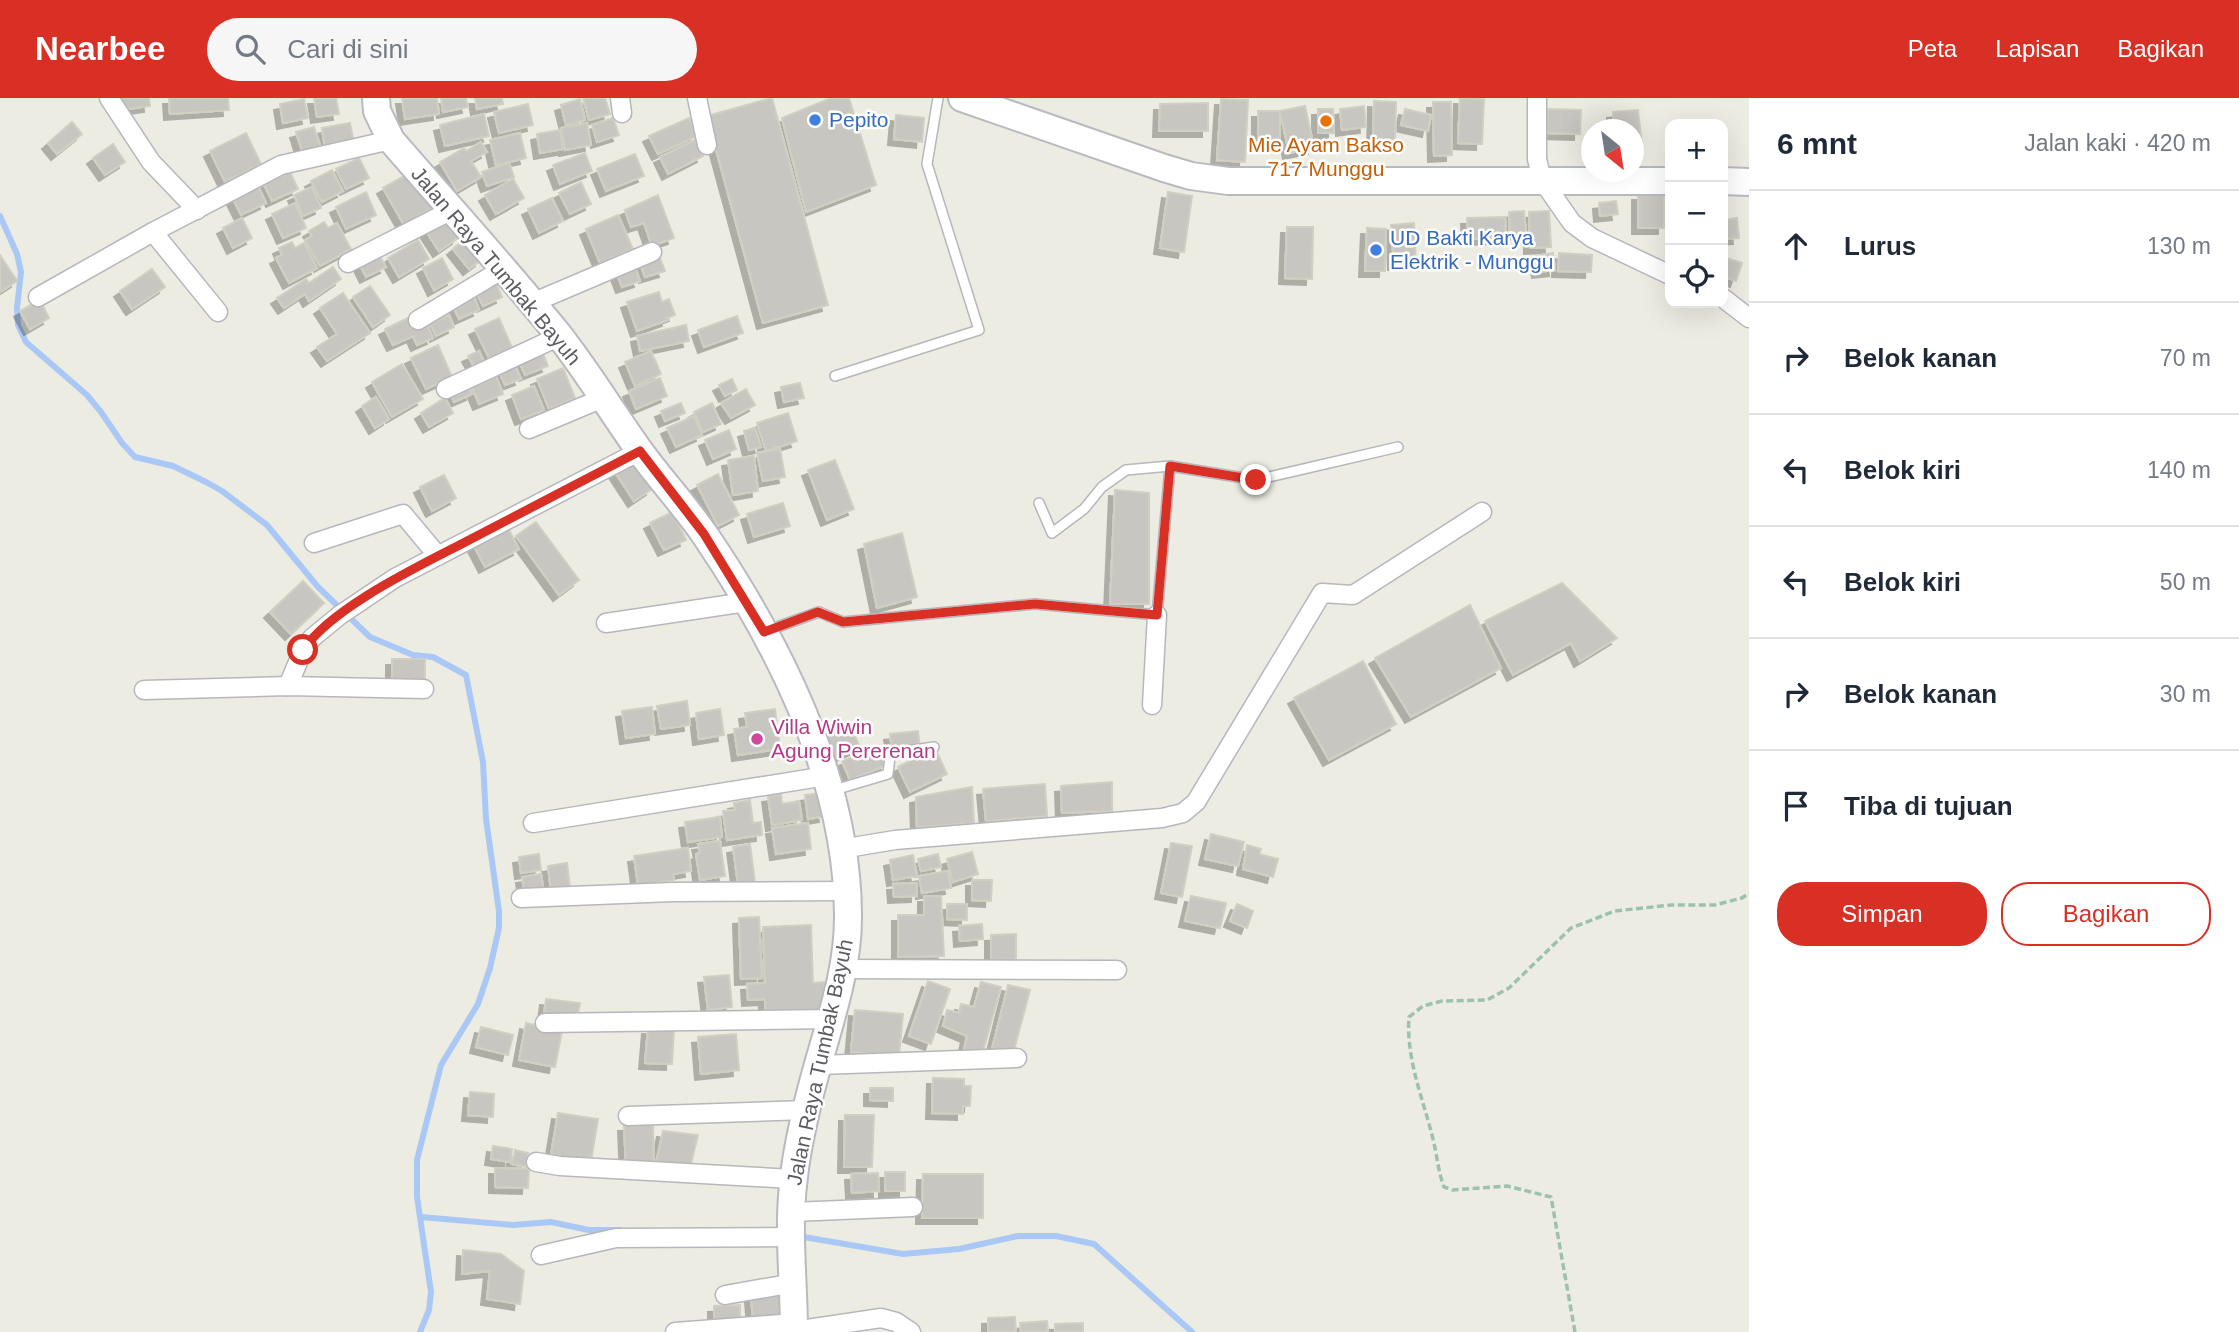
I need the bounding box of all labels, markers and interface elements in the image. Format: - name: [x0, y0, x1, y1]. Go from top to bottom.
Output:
- search box: [207, 18, 697, 81]
- text: Nearbee: [35, 30, 165, 67]
- icon: search: [231, 30, 269, 68]
- text: Cari di sini: [287, 34, 409, 64]
- text: Peta: [1908, 35, 1957, 62]
- text: Lapisan: [1995, 35, 2079, 62]
- text: Bagikan: [2117, 35, 2204, 62]
- place label: Pepito: [829, 108, 889, 131]
- marker: Pepito: [807, 112, 823, 128]
- marker: Mie Ayam Bakso 717 Munggu: [1318, 113, 1334, 129]
- north arrow: [1581, 119, 1644, 182]
- map controls: [1665, 119, 1728, 308]
- button: +: [1665, 119, 1728, 182]
- text: 6 mnt: [1777, 127, 1857, 160]
- text: Jalan kaki · 420 m: [2024, 130, 2211, 156]
- place label: Mie Ayam Bakso 717 Munggu: [1248, 133, 1404, 180]
- street label: Jalan Raya Tumbak Bayuh: [407, 162, 586, 369]
- button: −: [1665, 182, 1728, 245]
- place label: UD Bakti Karya Elektrik - Munggu: [1390, 226, 1553, 273]
- icon: ahead: [1777, 227, 1815, 265]
- text: Lurus: [1844, 231, 1916, 261]
- text: 130 m: [2147, 233, 2211, 259]
- marker: UD Bakti Karya Elektrik - Munggu: [1368, 242, 1384, 258]
- button: locate: [1665, 245, 1728, 308]
- icon: right: [1777, 339, 1815, 377]
- text: Belok kanan: [1844, 343, 1997, 373]
- text: 70 m: [2160, 345, 2211, 371]
- icon: left: [1777, 451, 1815, 489]
- text: Belok kiri: [1844, 455, 1961, 485]
- text: 140 m: [2147, 457, 2211, 483]
- route end: [1240, 464, 1271, 495]
- icon: left: [1777, 563, 1815, 601]
- text: Belok kiri: [1844, 567, 1961, 597]
- text: 50 m: [2160, 569, 2211, 595]
- route start: [287, 634, 318, 665]
- icon: right: [1777, 675, 1815, 713]
- text: Belok kanan: [1844, 679, 1997, 709]
- text: 30 m: [2160, 681, 2211, 707]
- place label: Villa Wiwin Agung Pererenan: [771, 715, 936, 762]
- marker: Villa Wiwin Agung Pererenan: [749, 731, 765, 747]
- icon: arrive: [1777, 787, 1815, 825]
- text: Tiba di tujuan: [1844, 791, 2013, 821]
- button: Simpan: [1777, 882, 1987, 946]
- button: Bagikan: [2001, 882, 2211, 946]
- street label: Jalan Raya Tumbak Bayuh: [782, 937, 857, 1187]

